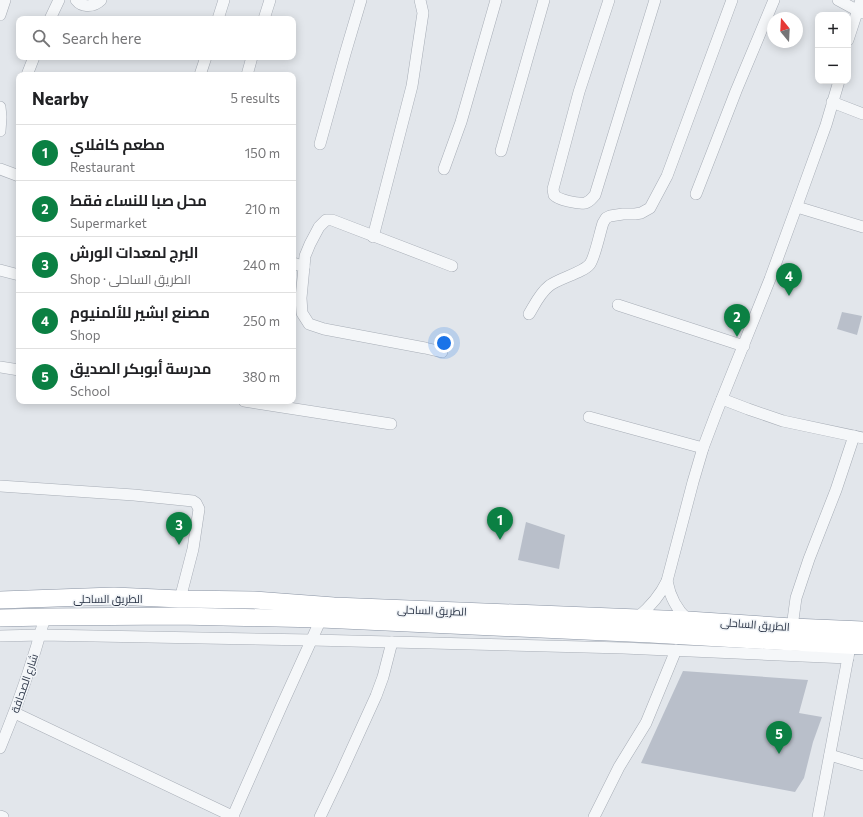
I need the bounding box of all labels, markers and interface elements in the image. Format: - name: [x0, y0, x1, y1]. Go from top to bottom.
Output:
- north arrow: [767, 12, 803, 48]
- map controls: [815, 12, 851, 84]
- button: +: [815, 12, 851, 48]
- search box: [16, 16, 296, 60]
- icon: search: [30, 27, 52, 49]
- text: Search here: [62, 29, 141, 47]
- button: −: [815, 48, 851, 84]
- text: Nearby: [32, 88, 89, 109]
- text: 5 results: [230, 90, 280, 106]
- text: مطعم كافلاي: [70, 135, 165, 153]
- text: 1: [42, 145, 48, 161]
- text: 150 m: [245, 145, 280, 161]
- text: Restaurant: [70, 159, 135, 175]
- text: محل صبا للنساء فقط: [70, 191, 207, 209]
- text: 2: [41, 201, 49, 217]
- text: 210 m: [245, 201, 280, 217]
- text: Supermarket: [70, 215, 147, 231]
- text: البرج لمعدات الورش: [70, 243, 199, 261]
- text: 3: [41, 257, 49, 273]
- text: 240 m: [243, 257, 280, 273]
- pin: 4: [776, 263, 802, 296]
- text: Shop · الطريق الساحلى: [70, 271, 191, 287]
- text: مصنع ابشير للألمنيوم: [70, 303, 210, 321]
- pin: 2: [724, 304, 750, 337]
- text: 4: [41, 313, 49, 329]
- text: 250 m: [243, 313, 280, 329]
- text: Shop: [70, 327, 101, 343]
- your location: [434, 333, 454, 353]
- text: مدرسة أبوبكر الصديق: [70, 359, 212, 377]
- text: 5: [41, 369, 49, 385]
- text: 380 m: [242, 369, 280, 385]
- text: School: [70, 383, 110, 399]
- pin: 1: [487, 507, 513, 540]
- pin: 3: [166, 512, 192, 545]
- street label: الطريق الساحلى: [73, 592, 143, 606]
- street label: الطريق الساحلى: [397, 602, 467, 619]
- street label: الطريق الساحلى: [720, 615, 790, 634]
- street label: شارع الصحافة: [8, 652, 42, 715]
- pin: 5: [766, 721, 792, 754]

